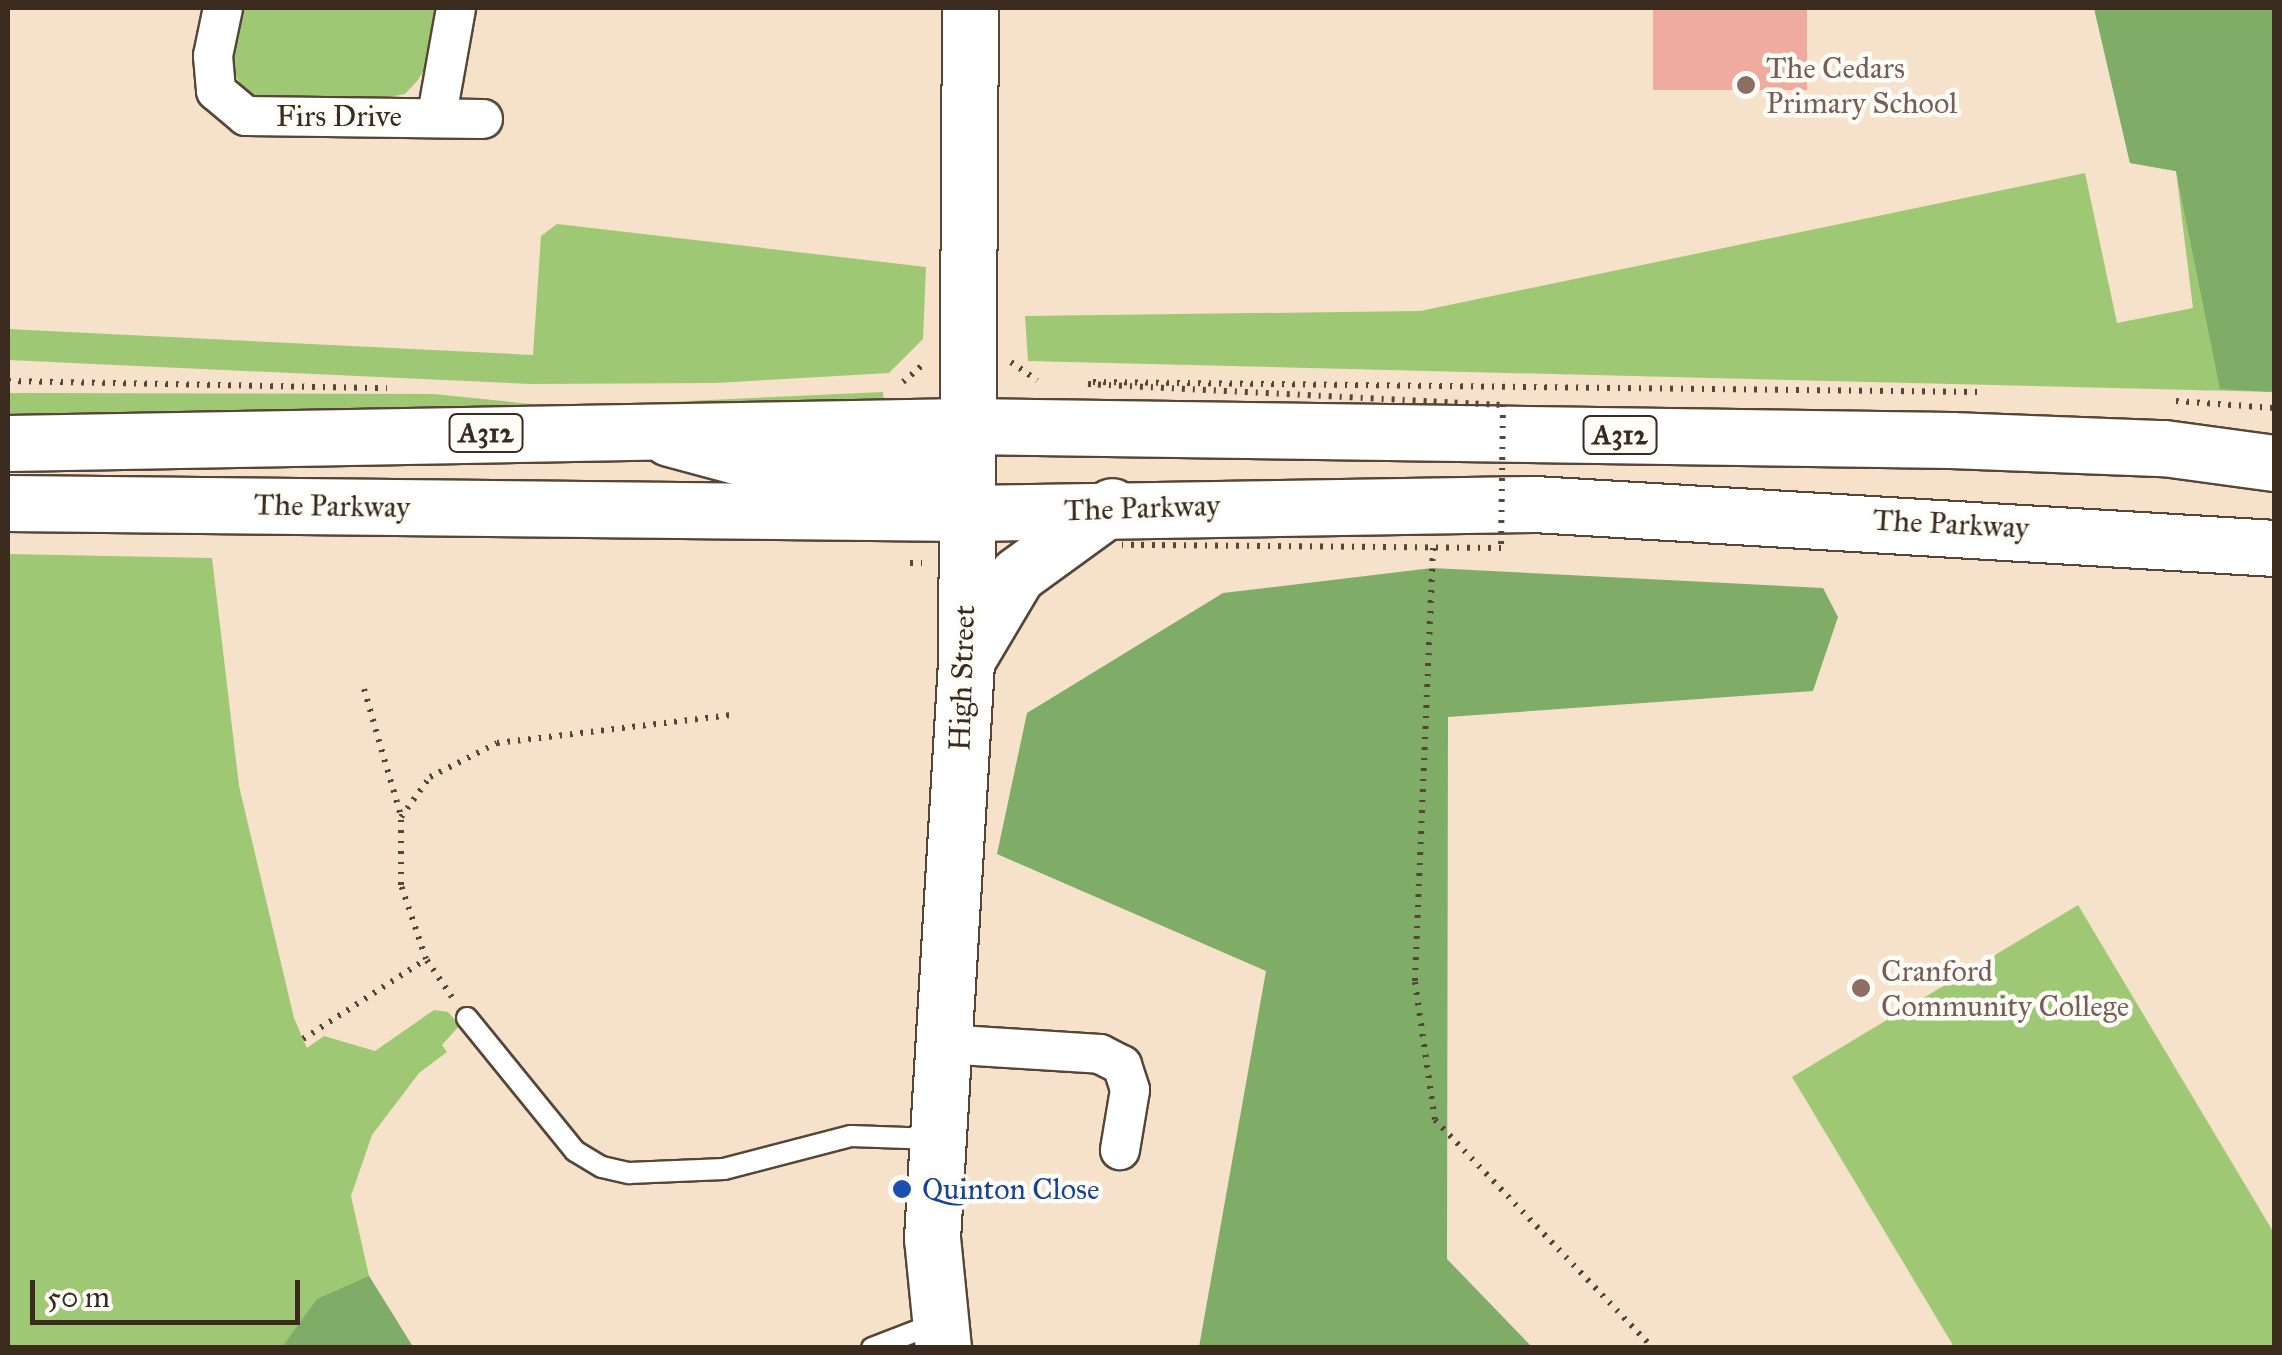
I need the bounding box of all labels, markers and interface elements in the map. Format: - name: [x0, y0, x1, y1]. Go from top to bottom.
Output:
- place label: The Cedars Primary School: [1766, 50, 1957, 120]
- marker: The Cedars Primary School: [1735, 74, 1757, 96]
- street label: Firs Drive: [276, 98, 402, 134]
- road number: A312: [448, 410, 524, 456]
- road number: A312: [1582, 412, 1658, 458]
- street label: The Parkway: [254, 487, 410, 525]
- street label: The Parkway: [1063, 487, 1221, 529]
- street label: The Parkway: [1872, 502, 2030, 546]
- street label: High Street: [941, 604, 983, 752]
- place label: Cranford Community College: [1881, 953, 2129, 1024]
- marker: Cranford Community College: [1850, 977, 1872, 999]
- place label: Quinton Close: [922, 1171, 1099, 1207]
- marker: Quinton Close: [891, 1178, 913, 1200]
- scale bar: [35, 1260, 305, 1322]
- text: 50 m: [47, 1279, 110, 1315]

